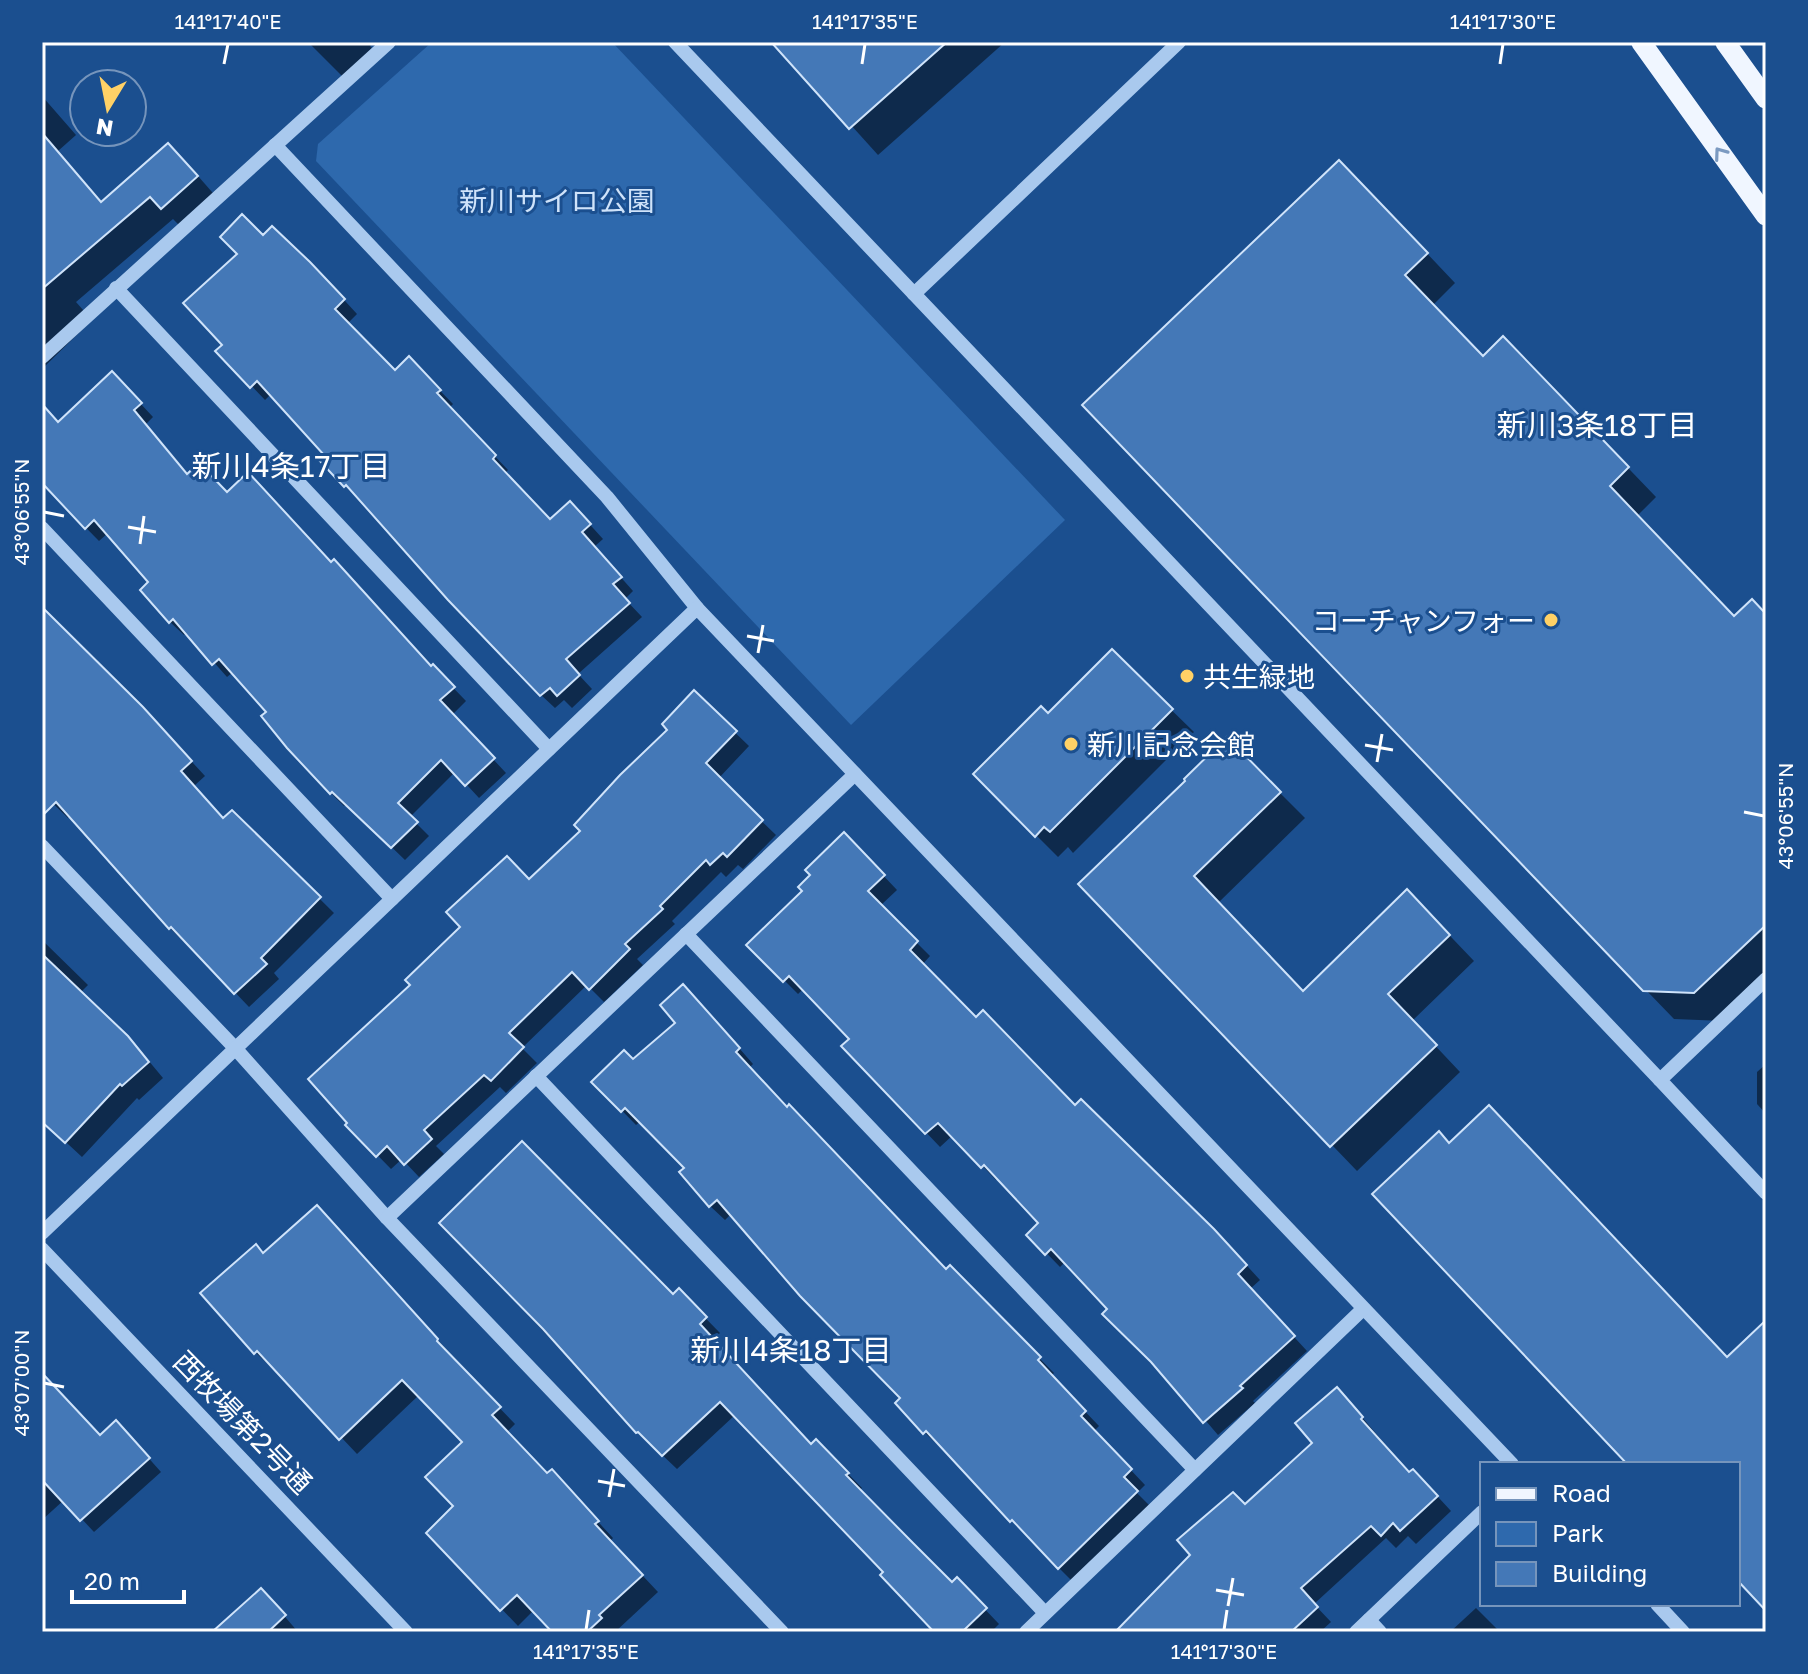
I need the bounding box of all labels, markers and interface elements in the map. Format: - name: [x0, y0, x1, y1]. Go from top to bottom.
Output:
- text: 141°17'40"E: [174, 9, 282, 33]
- text: 141°17'35"E: [812, 9, 918, 33]
- text: 141°17'30"E: [1450, 9, 1556, 33]
- north arrow: [68, 68, 148, 148]
- text: N: [94, 113, 115, 143]
- one-way arrow: [1716, 147, 1730, 161]
- park label: 新川サイロ公園: [459, 184, 655, 217]
- district label: 新川3条18丁目: [1497, 407, 1697, 443]
- district label: 新川4条17丁目: [192, 448, 390, 484]
- text: 43°06'55"N: [9, 459, 33, 565]
- place label: コーチャンフォー: [1312, 604, 1535, 637]
- marker: コーチャンフォー: [1542, 611, 1560, 629]
- place label: 共生緑地: [1203, 660, 1315, 693]
- marker: 共生緑地: [1178, 667, 1196, 685]
- place label: 新川記念会館: [1087, 728, 1255, 761]
- marker: 新川記念会館: [1062, 735, 1080, 753]
- text: 43°06'55"N: [1773, 763, 1797, 869]
- text: 43°07'00"N: [9, 1330, 33, 1436]
- district label: 新川4条18丁目: [690, 1332, 892, 1368]
- street label: 西牧場第2号通: [167, 1344, 319, 1500]
- legend: [1480, 1462, 1740, 1606]
- text: Road: [1552, 1478, 1611, 1507]
- text: Park: [1552, 1518, 1604, 1547]
- scale bar: [72, 1554, 184, 1604]
- text: Building: [1552, 1558, 1647, 1587]
- text: 20 m: [84, 1566, 140, 1595]
- text: 141°17'35"E: [533, 1639, 639, 1663]
- text: 141°17'30"E: [1171, 1639, 1277, 1663]

